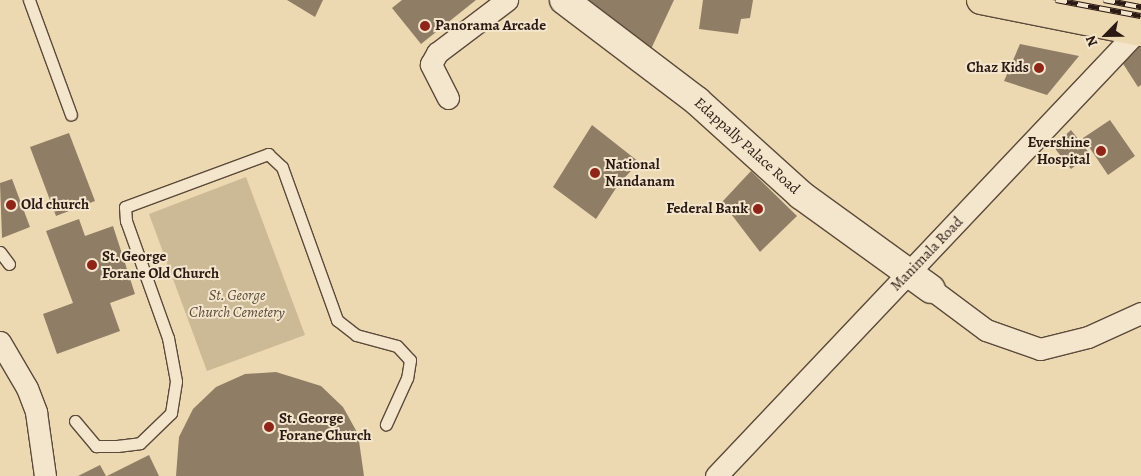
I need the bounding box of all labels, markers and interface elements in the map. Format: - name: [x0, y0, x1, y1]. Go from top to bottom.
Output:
- north arrow: [1081, 10, 1131, 60]
- place label: Panorama Arcade: [435, 17, 546, 35]
- marker: Panorama Arcade: [419, 20, 431, 32]
- text: N: [1081, 33, 1102, 49]
- place label: Chaz Kids: [966, 59, 1029, 77]
- marker: Chaz Kids: [1033, 62, 1045, 74]
- street label: Edappally Palace Road: [690, 94, 804, 198]
- place label: Evershine Hospital: [1027, 133, 1090, 168]
- marker: Evershine Hospital: [1094, 144, 1108, 158]
- place label: National Nandanam: [605, 155, 675, 190]
- marker: National Nandanam: [589, 167, 601, 179]
- place label: Old church: [21, 196, 89, 214]
- marker: Old church: [5, 199, 17, 211]
- place label: Federal Bank: [666, 200, 748, 218]
- marker: Federal Bank: [752, 203, 764, 215]
- street label: Manimala Road: [887, 213, 967, 295]
- place label: St. George Forane Old Church: [102, 247, 219, 282]
- marker: St. George Forane Old Church: [86, 259, 98, 271]
- park label: St. George Church Cemetery: [189, 286, 285, 321]
- place label: St. George Forane Church: [279, 409, 371, 444]
- marker: St. George Forane Church: [263, 421, 275, 433]

